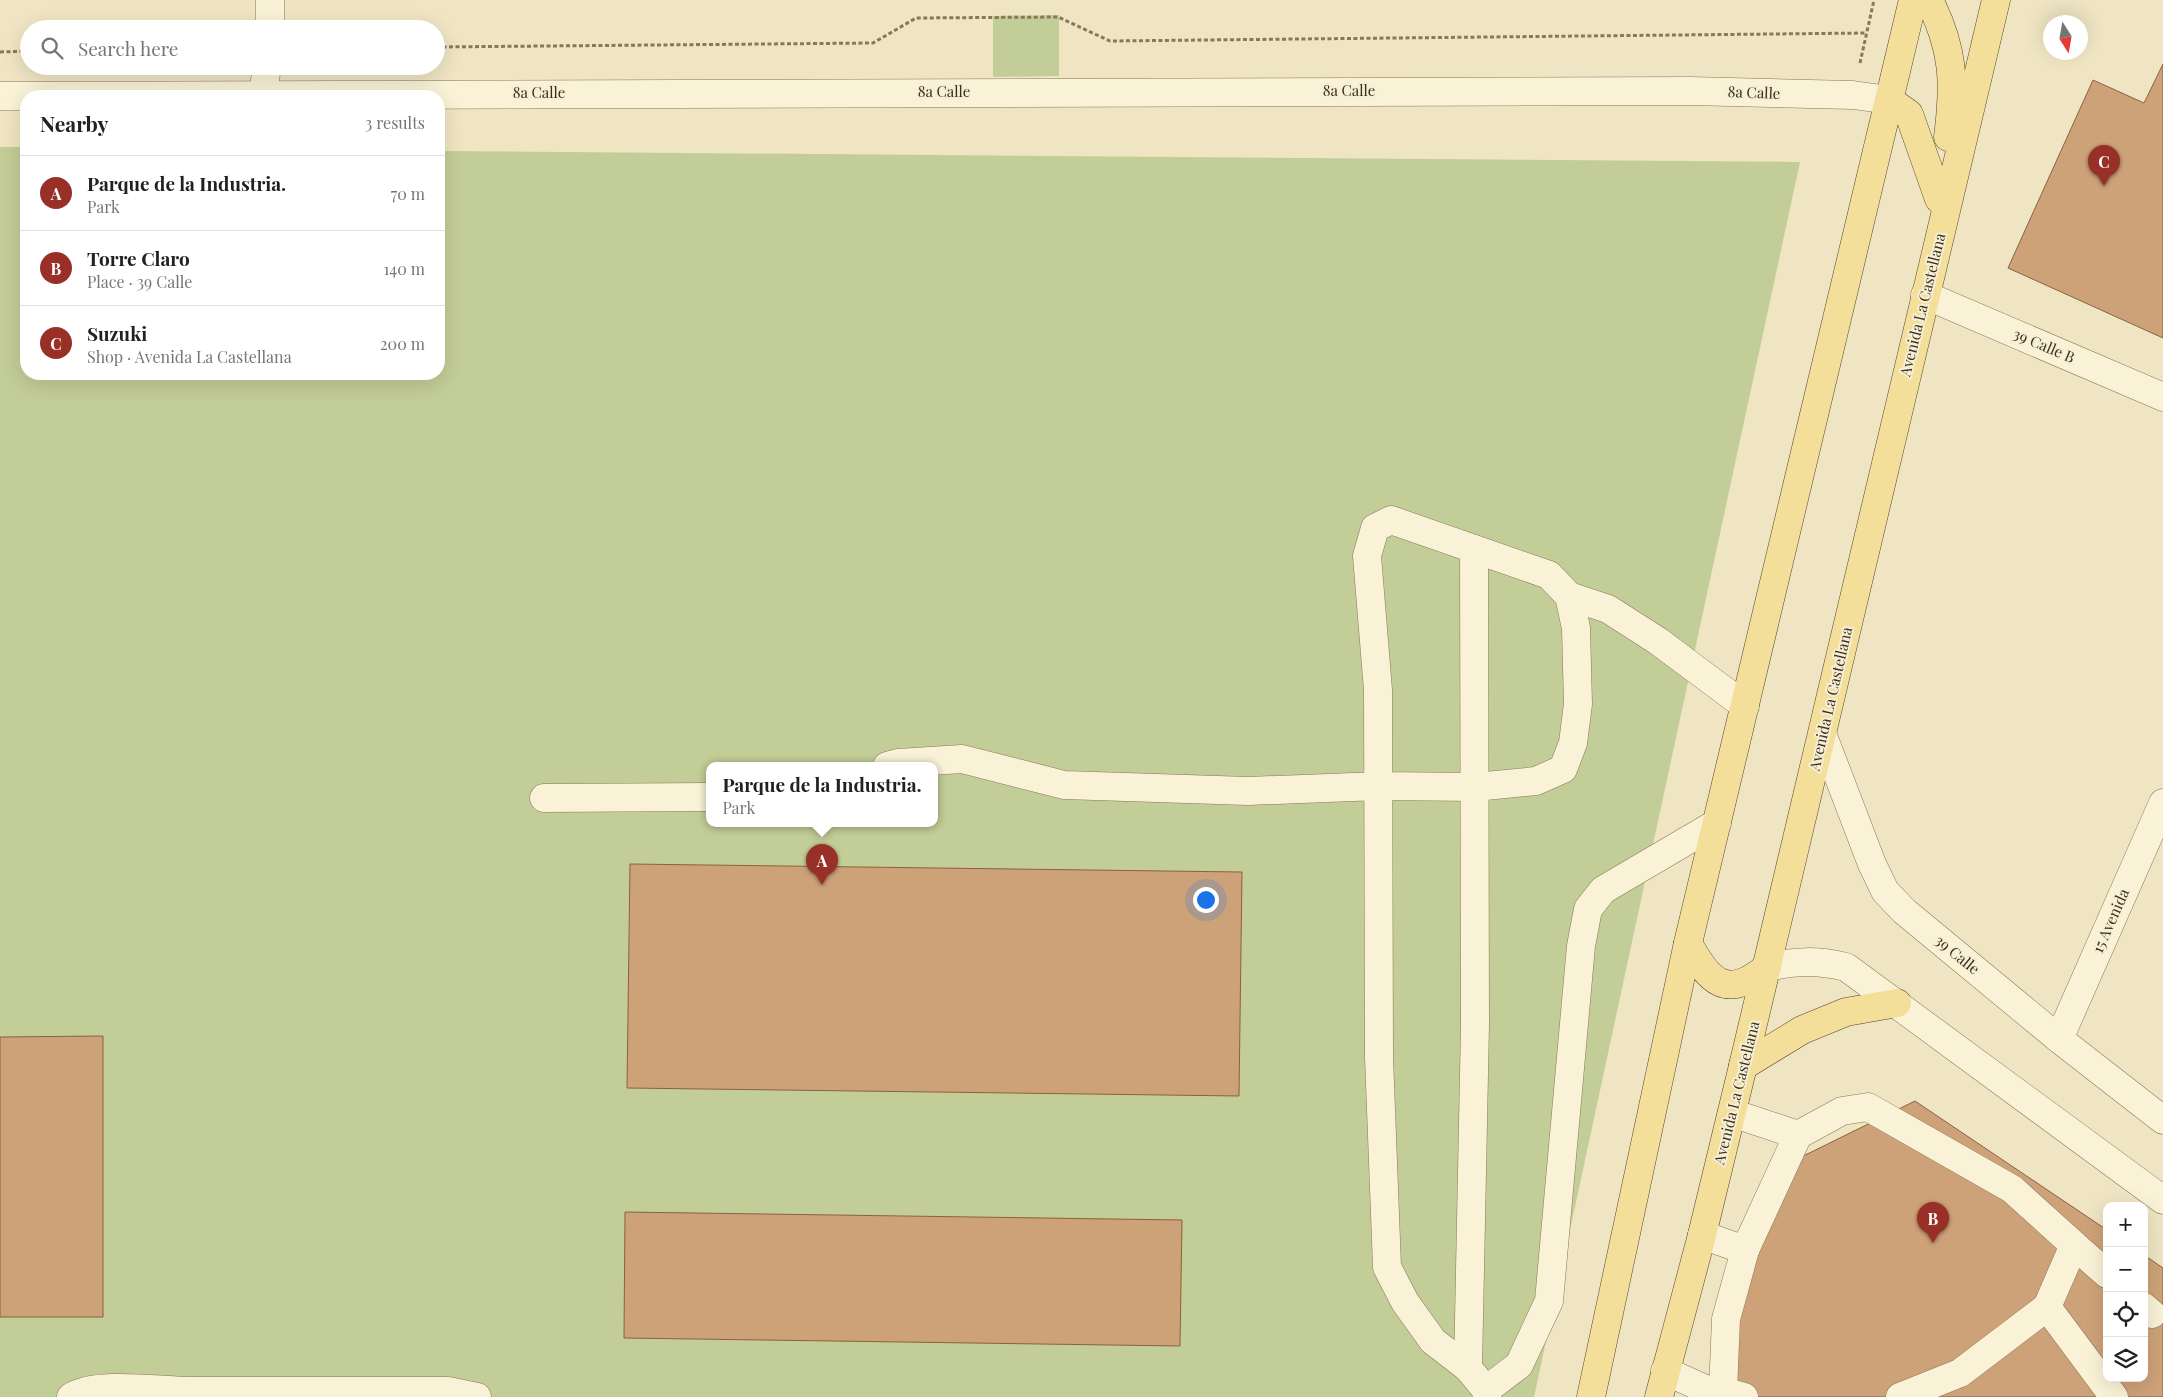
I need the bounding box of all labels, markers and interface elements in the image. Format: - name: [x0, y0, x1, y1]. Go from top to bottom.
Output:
- north arrow: [2043, 15, 2088, 60]
- search box: [20, 20, 445, 75]
- icon: search: [38, 34, 66, 62]
- text: Search here: [78, 35, 178, 61]
- street label: 8a Calle: [1323, 80, 1375, 100]
- street label: 8a Calle: [918, 81, 970, 101]
- street label: 8a Calle: [1727, 81, 1781, 103]
- street label: 8a Calle: [513, 82, 565, 102]
- text: Nearby: [40, 109, 109, 137]
- text: 3 results: [365, 112, 425, 133]
- pin: C: [2088, 145, 2120, 186]
- text: Parque de la Industria.: [87, 170, 286, 196]
- text: A: [51, 183, 61, 204]
- text: 70 m: [391, 183, 425, 204]
- text: Park: [87, 196, 120, 217]
- street label: Avenida La Castellana: [1894, 230, 1950, 379]
- text: Torre Claro: [87, 245, 190, 271]
- text: B: [51, 258, 61, 279]
- text: 140 m: [383, 258, 425, 279]
- text: Place · 39 Calle: [87, 271, 192, 292]
- text: Suzuki: [87, 320, 147, 346]
- street label: 39 Calle B: [2011, 323, 2078, 367]
- text: C: [50, 333, 62, 354]
- text: 200 m: [380, 333, 425, 354]
- text: Shop · Avenida La Castellana: [87, 346, 292, 367]
- street label: Avenida La Castellana: [1804, 624, 1856, 774]
- popup: [706, 762, 938, 827]
- text: Parque de la Industria.: [722, 771, 922, 797]
- text: Park: [722, 797, 755, 818]
- pin: A: [806, 844, 838, 885]
- street label: 15 Avenida: [2087, 885, 2133, 956]
- your location: [1193, 887, 1219, 913]
- street label: 39 Calle: [1931, 930, 1984, 978]
- street label: Avenida La Castellana: [1708, 1018, 1764, 1167]
- pin: B: [1917, 1202, 1949, 1243]
- map controls: [2103, 1202, 2148, 1382]
- button: +: [2103, 1202, 2148, 1247]
- button: −: [2103, 1247, 2148, 1292]
- button: locate: [2103, 1292, 2148, 1337]
- button: layers: [2103, 1337, 2148, 1382]

